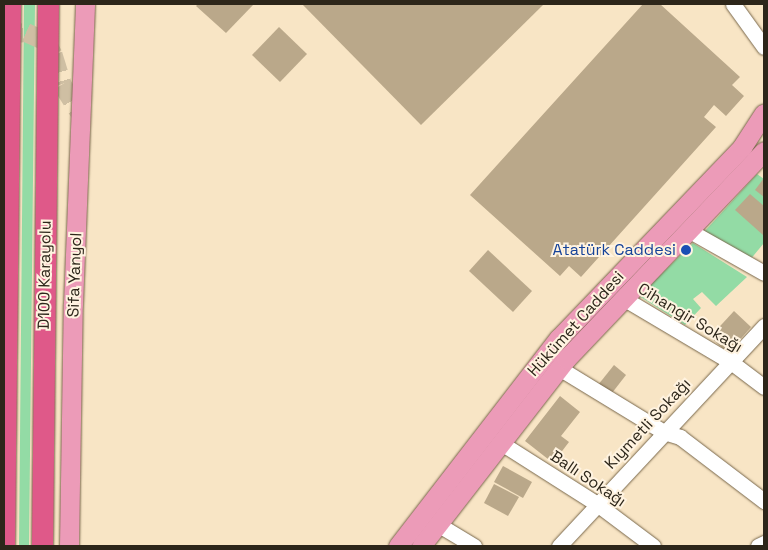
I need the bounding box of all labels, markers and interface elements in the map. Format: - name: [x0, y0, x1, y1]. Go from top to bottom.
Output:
- street label: D100 Karayolu: [34, 220, 56, 330]
- street label: Sifa Yanyol: [64, 232, 86, 318]
- place label: Atatürk Caddesi: [553, 240, 676, 260]
- marker: Atatürk Caddesi: [680, 244, 692, 256]
- street label: Hükümet Caddesi: [524, 268, 628, 380]
- street label: Cihangir Sokağı: [634, 279, 746, 357]
- street label: Kıymetli Sokağı: [601, 375, 695, 473]
- street label: Ballı Sokağı: [547, 447, 629, 511]

